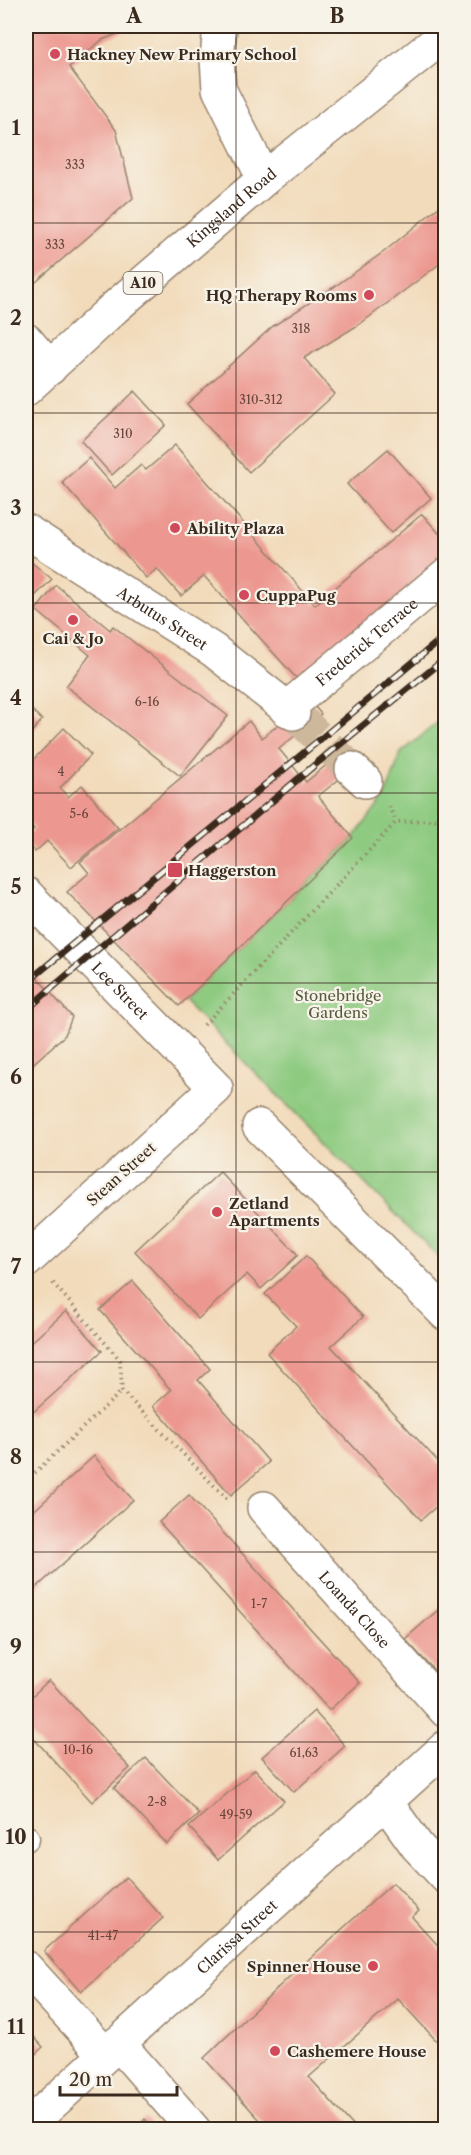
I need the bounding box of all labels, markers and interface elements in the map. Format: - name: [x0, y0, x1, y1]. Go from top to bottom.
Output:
- text: A: [125, 4, 142, 28]
- text: B: [330, 4, 345, 28]
- place label: Hackney New Primary School: [67, 45, 297, 64]
- marker: Hackney New Primary School: [48, 47, 62, 61]
- text: 1: [12, 116, 21, 140]
- house number: 333: [65, 157, 85, 172]
- street label: Kingsland Road: [182, 164, 280, 251]
- house number: 333: [45, 237, 65, 252]
- road number: A10: [124, 272, 162, 294]
- place label: HQ Therapy Rooms: [206, 286, 357, 305]
- marker: HQ Therapy Rooms: [362, 288, 376, 302]
- text: 2: [10, 306, 22, 330]
- house number: 318: [292, 321, 310, 336]
- house number: 310-312: [239, 392, 283, 407]
- house number: 310: [113, 426, 133, 441]
- text: 3: [10, 496, 22, 520]
- place label: Ability Plaza: [186, 519, 285, 538]
- marker: Ability Plaza: [168, 521, 182, 535]
- street label: Arbutus Street: [113, 582, 212, 654]
- place label: CuppaPug: [256, 586, 336, 605]
- marker: CuppaPug: [237, 588, 251, 602]
- street label: Frederick Terrace: [312, 593, 421, 690]
- marker: Cai & Jo: [66, 613, 80, 627]
- place label: Cai & Jo: [42, 629, 104, 648]
- text: 4: [10, 686, 22, 710]
- house number: 6-16: [135, 694, 159, 709]
- house number: 4: [58, 764, 65, 779]
- house number: 5-6: [69, 806, 89, 821]
- marker: Haggerston: [166, 861, 184, 879]
- place label: Haggerston: [188, 861, 277, 880]
- text: 5: [10, 875, 22, 899]
- street label: Lee Street: [88, 958, 153, 1024]
- park label: Stonebridge Gardens: [295, 986, 381, 1022]
- text: 6: [10, 1065, 22, 1089]
- street label: Stean Street: [83, 1138, 160, 1210]
- place label: Zetland Apartments: [228, 1194, 320, 1230]
- marker: Zetland Apartments: [210, 1205, 224, 1219]
- text: 7: [11, 1255, 22, 1279]
- text: 8: [10, 1445, 22, 1469]
- street label: Loanda Close: [315, 1567, 394, 1652]
- house number: 1-7: [251, 1596, 267, 1611]
- text: 9: [10, 1635, 22, 1659]
- house number: 10-16: [63, 1742, 93, 1757]
- house number: 61,63: [290, 1745, 318, 1760]
- house number: 2-8: [147, 1794, 167, 1809]
- house number: 49-59: [219, 1807, 253, 1822]
- text: 10: [5, 1825, 27, 1849]
- street label: Clarissa Street: [192, 1895, 281, 1978]
- house number: 41-47: [88, 1928, 118, 1943]
- place label: Spinner House: [247, 1957, 361, 1976]
- marker: Spinner House: [366, 1959, 380, 1973]
- text: 11: [7, 2015, 25, 2039]
- place label: Cashemere House: [287, 2042, 427, 2061]
- marker: Cashemere House: [268, 2044, 282, 2058]
- scale bar: [60, 2059, 177, 2097]
- text: 20 m: [69, 2069, 113, 2091]

